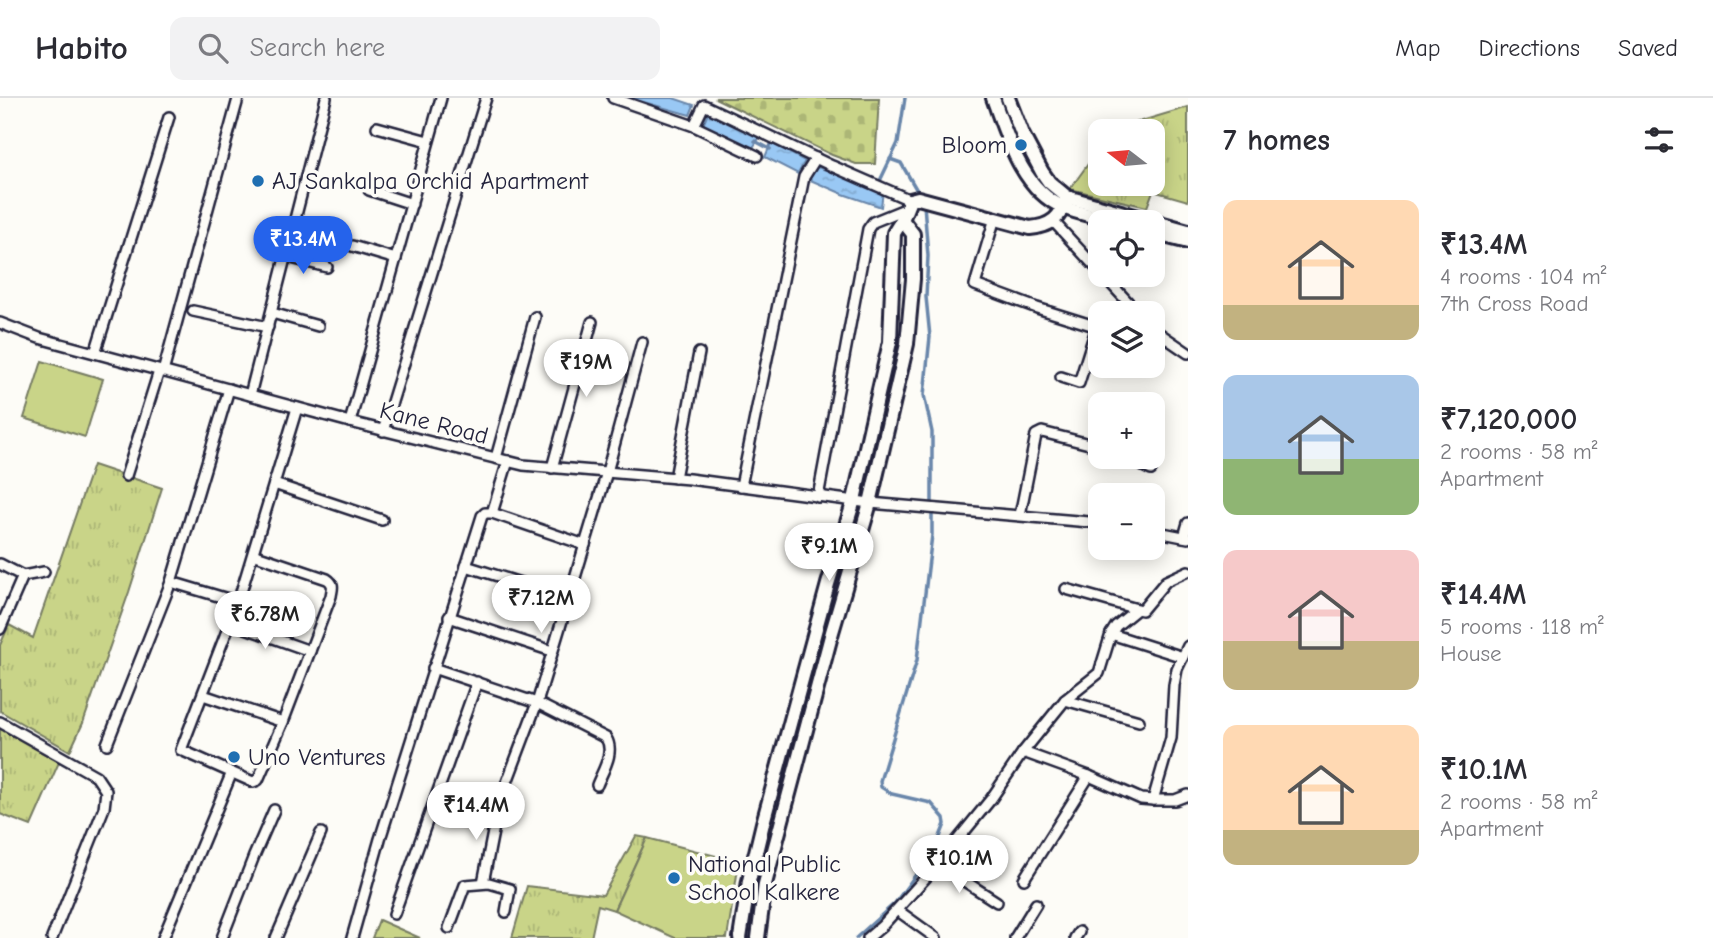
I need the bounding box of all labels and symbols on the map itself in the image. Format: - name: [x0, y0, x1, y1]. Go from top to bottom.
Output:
- north arrow: [1088, 119, 1166, 196]
- place label: Bloom: [942, 131, 1007, 159]
- marker: Bloom: [1013, 137, 1029, 153]
- place label: AJ Sankalpa Orchid Apartment: [272, 167, 589, 195]
- marker: AJ Sankalpa Orchid Apartment: [250, 173, 266, 189]
- pin: ₹13.4M: [246, 216, 360, 276]
- pin: ₹19M: [545, 340, 627, 399]
- street label: Kane Road: [377, 396, 491, 450]
- pin: ₹9.1M: [780, 524, 878, 583]
- pin: ₹7.12M: [484, 575, 598, 635]
- pin: ₹6.78M: [208, 592, 322, 651]
- place label: Uno Ventures: [248, 743, 386, 771]
- marker: Uno Ventures: [226, 749, 242, 765]
- pin: ₹14.4M: [419, 782, 533, 842]
- pin: ₹10.1M: [902, 836, 1016, 895]
- place label: National Public School Kalkere: [688, 850, 841, 906]
- marker: National Public School Kalkere: [666, 870, 682, 886]

